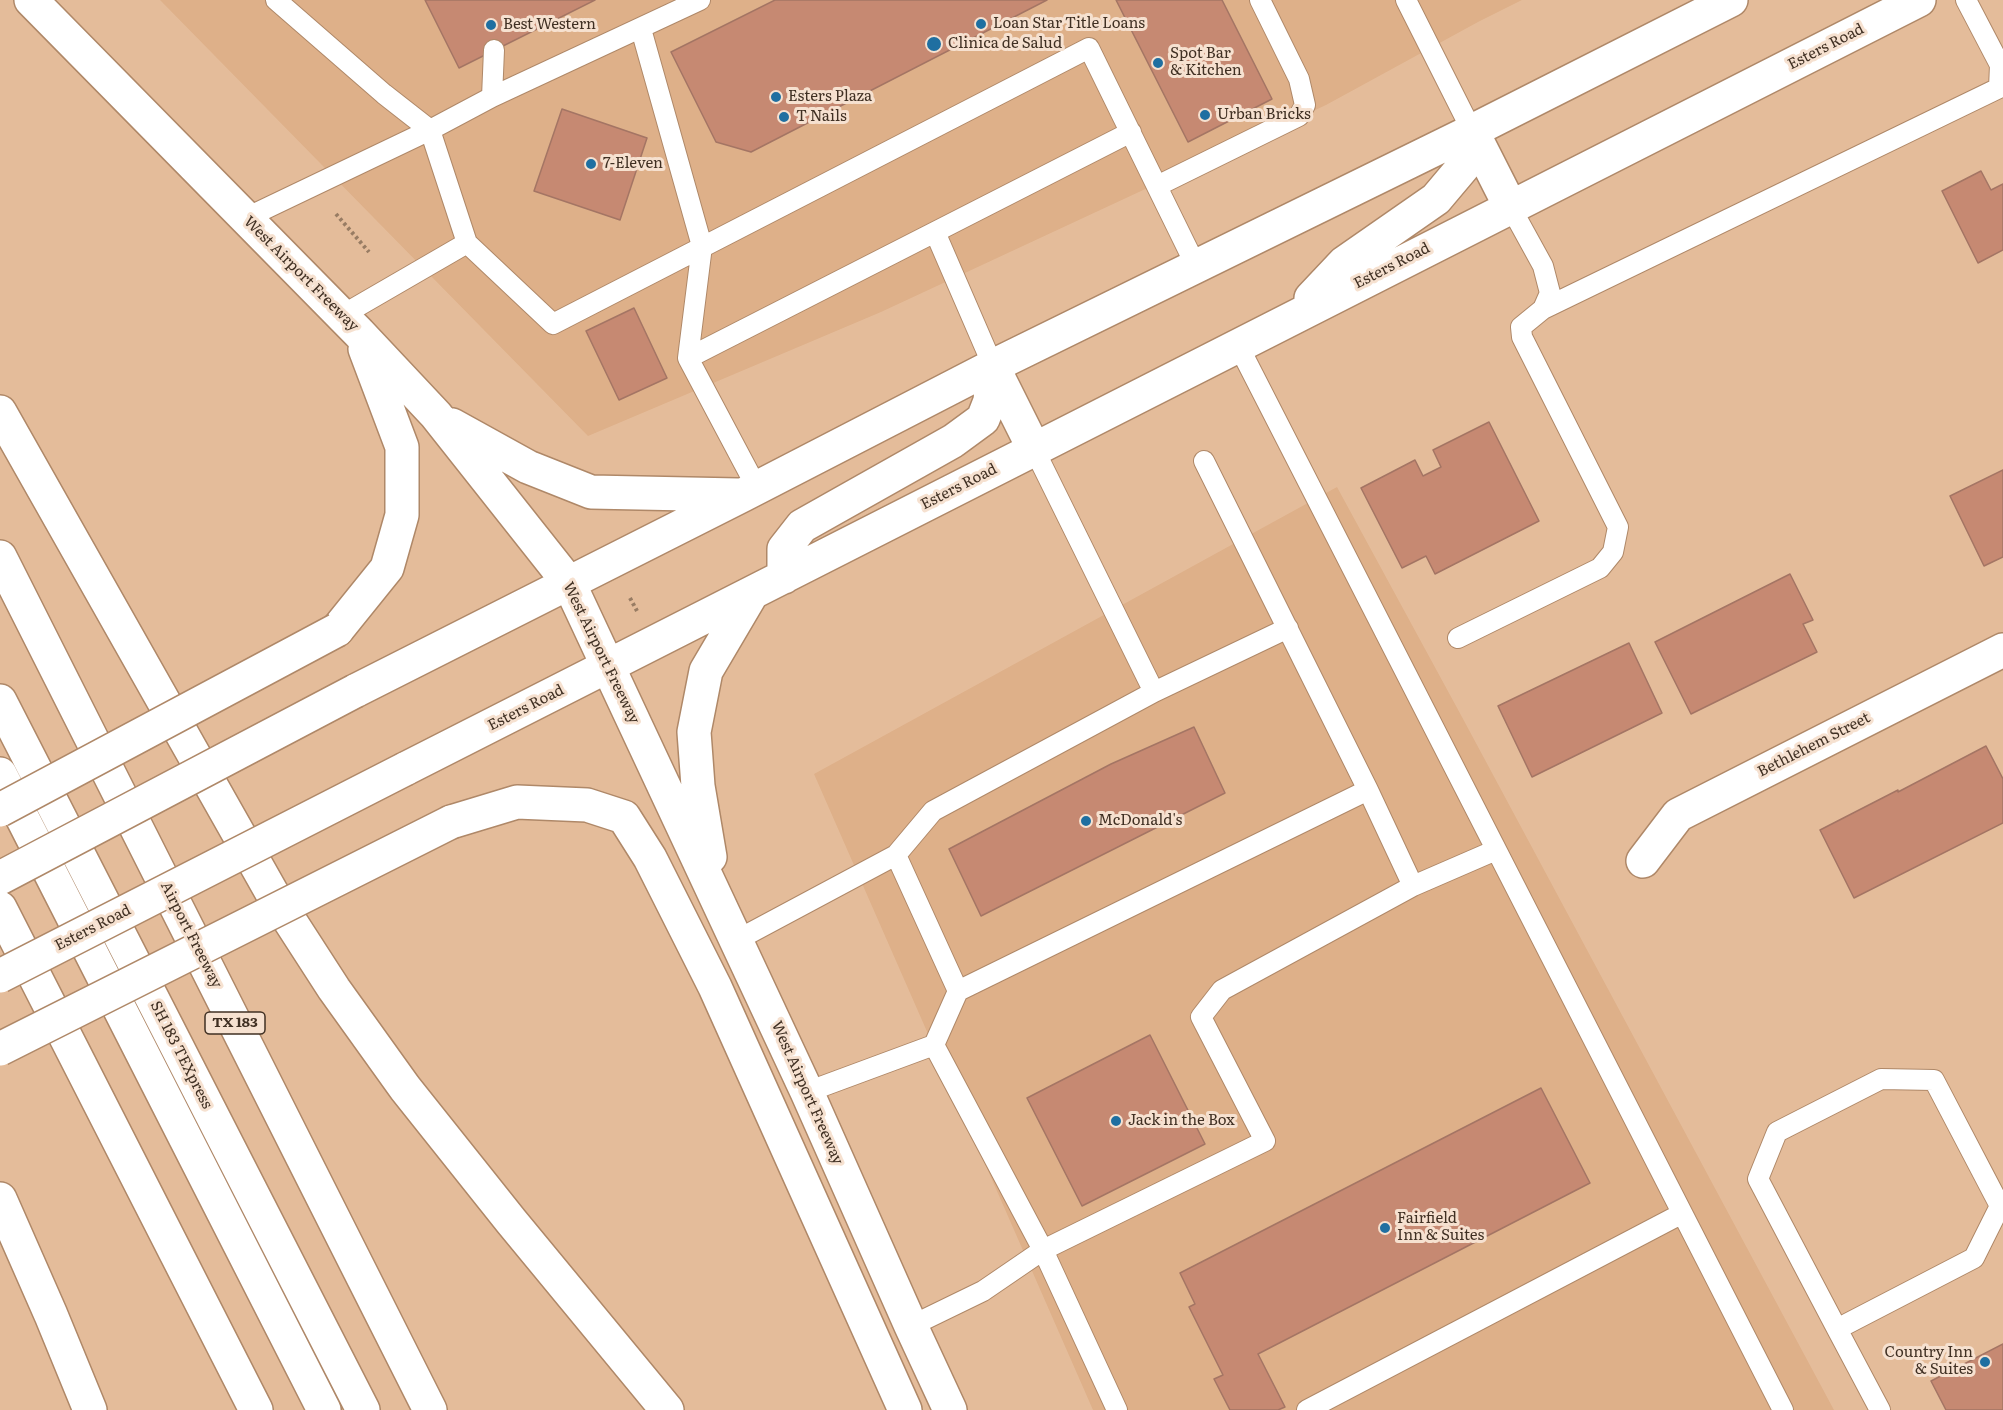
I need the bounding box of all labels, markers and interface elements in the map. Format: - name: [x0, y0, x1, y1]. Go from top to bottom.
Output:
- place label: Loan Star Title Loans: [993, 15, 1145, 33]
- place label: Best Western: [503, 16, 596, 34]
- marker: Loan Star Title Loans: [974, 17, 988, 31]
- marker: Best Western: [484, 18, 498, 32]
- street label: Esters Road: [1785, 20, 1867, 74]
- marker: Clinica de Salud: [925, 35, 943, 53]
- place label: Clinica de Salud: [948, 35, 1062, 53]
- place label: Spot Bar & Kitchen: [1170, 45, 1242, 80]
- marker: Spot Bar & Kitchen: [1151, 56, 1165, 70]
- place label: Esters Plaza: [788, 88, 872, 106]
- marker: Esters Plaza: [769, 90, 783, 104]
- place label: Urban Bricks: [1217, 106, 1311, 124]
- place label: T Nails: [796, 108, 847, 126]
- marker: Urban Bricks: [1198, 108, 1212, 122]
- marker: T Nails: [777, 110, 791, 124]
- place label: 7-Eleven: [603, 155, 663, 173]
- marker: 7-Eleven: [584, 157, 598, 171]
- street label: West Airport Freeway: [240, 213, 362, 335]
- street label: Esters Road: [1351, 239, 1433, 293]
- street label: Esters Road: [918, 460, 1000, 514]
- street label: West Airport Freeway: [559, 579, 643, 727]
- street label: Esters Road: [485, 681, 567, 735]
- street label: Bethlehem Street: [1755, 709, 1873, 781]
- place label: McDonald's: [1098, 812, 1182, 830]
- marker: McDonald's: [1079, 814, 1093, 828]
- street label: Airport Freeway: [156, 879, 226, 991]
- street label: Esters Road: [52, 901, 134, 955]
- street label: SH 183 TEXpress: [146, 998, 216, 1112]
- road number: TX 183: [205, 1012, 265, 1034]
- street label: West Airport Freeway: [767, 1018, 847, 1168]
- place label: Jack in the Box: [1128, 1112, 1235, 1130]
- marker: Jack in the Box: [1109, 1114, 1123, 1128]
- place label: Fairfield Inn & Suites: [1397, 1210, 1484, 1245]
- marker: Fairfield Inn & Suites: [1378, 1221, 1392, 1235]
- place label: Country Inn & Suites: [1884, 1344, 1973, 1379]
- marker: Country Inn & Suites: [1978, 1355, 1992, 1369]

